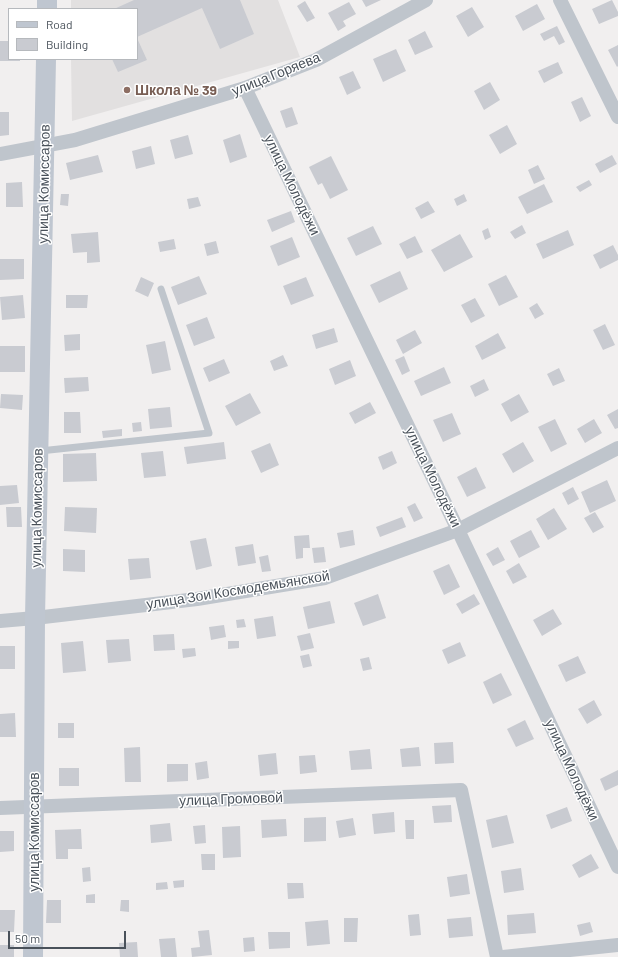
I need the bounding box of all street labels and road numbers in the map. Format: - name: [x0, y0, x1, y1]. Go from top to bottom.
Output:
- street label: улица Горяева: [229, 49, 323, 99]
- street label: улица Комиссаров: [35, 124, 53, 244]
- street label: улица Молодёжи: [260, 132, 324, 238]
- street label: улица Молодёжи: [401, 424, 465, 530]
- street label: улица Комиссаров: [28, 448, 46, 568]
- street label: улица Зои Космодемьянской: [145, 567, 331, 613]
- street label: улица Молодёжи: [541, 717, 603, 823]
- street label: улица Комиссаров: [26, 772, 42, 892]
- street label: улица Громовой: [179, 789, 283, 809]

